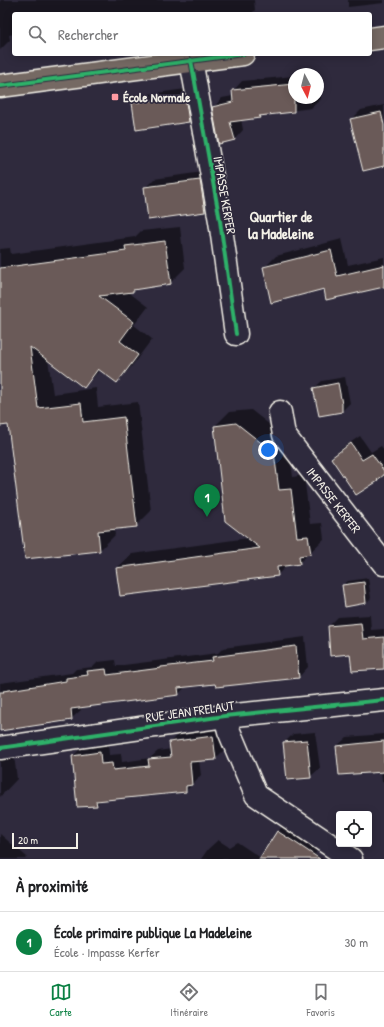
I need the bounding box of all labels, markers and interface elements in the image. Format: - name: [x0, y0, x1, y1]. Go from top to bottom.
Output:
- search box: [12, 12, 372, 56]
- icon: search: [26, 23, 48, 45]
- text: Rechercher: [58, 24, 119, 45]
- north arrow: [288, 68, 324, 104]
- place label: École Normale: [123, 88, 191, 106]
- marker: École Normale: [110, 92, 120, 102]
- street label: IMPASSE KERFER: [209, 155, 241, 236]
- district label: Quartier de la Madeleine: [248, 206, 314, 244]
- your location: [258, 440, 278, 460]
- street label: IMPASSE KERFER: [303, 463, 365, 537]
- pin: 1: [194, 484, 220, 517]
- street label: RUE JEAN FRELAUT: [144, 696, 236, 726]
- map controls: [336, 811, 372, 847]
- button: locate: [336, 811, 372, 847]
- scale bar: [12, 831, 78, 850]
- text: 20 m: [18, 833, 38, 847]
- text: À proximité: [16, 874, 88, 897]
- text: École primaire publique La Madeleine: [54, 922, 252, 943]
- text: 1: [27, 933, 31, 951]
- text: 30 m: [345, 933, 368, 951]
- text: École · Impasse Kerfer: [54, 943, 160, 961]
- tab: Carte: [49, 981, 72, 1019]
- tab: Itinéraire: [170, 981, 208, 1019]
- tab: Favoris: [307, 981, 335, 1019]

